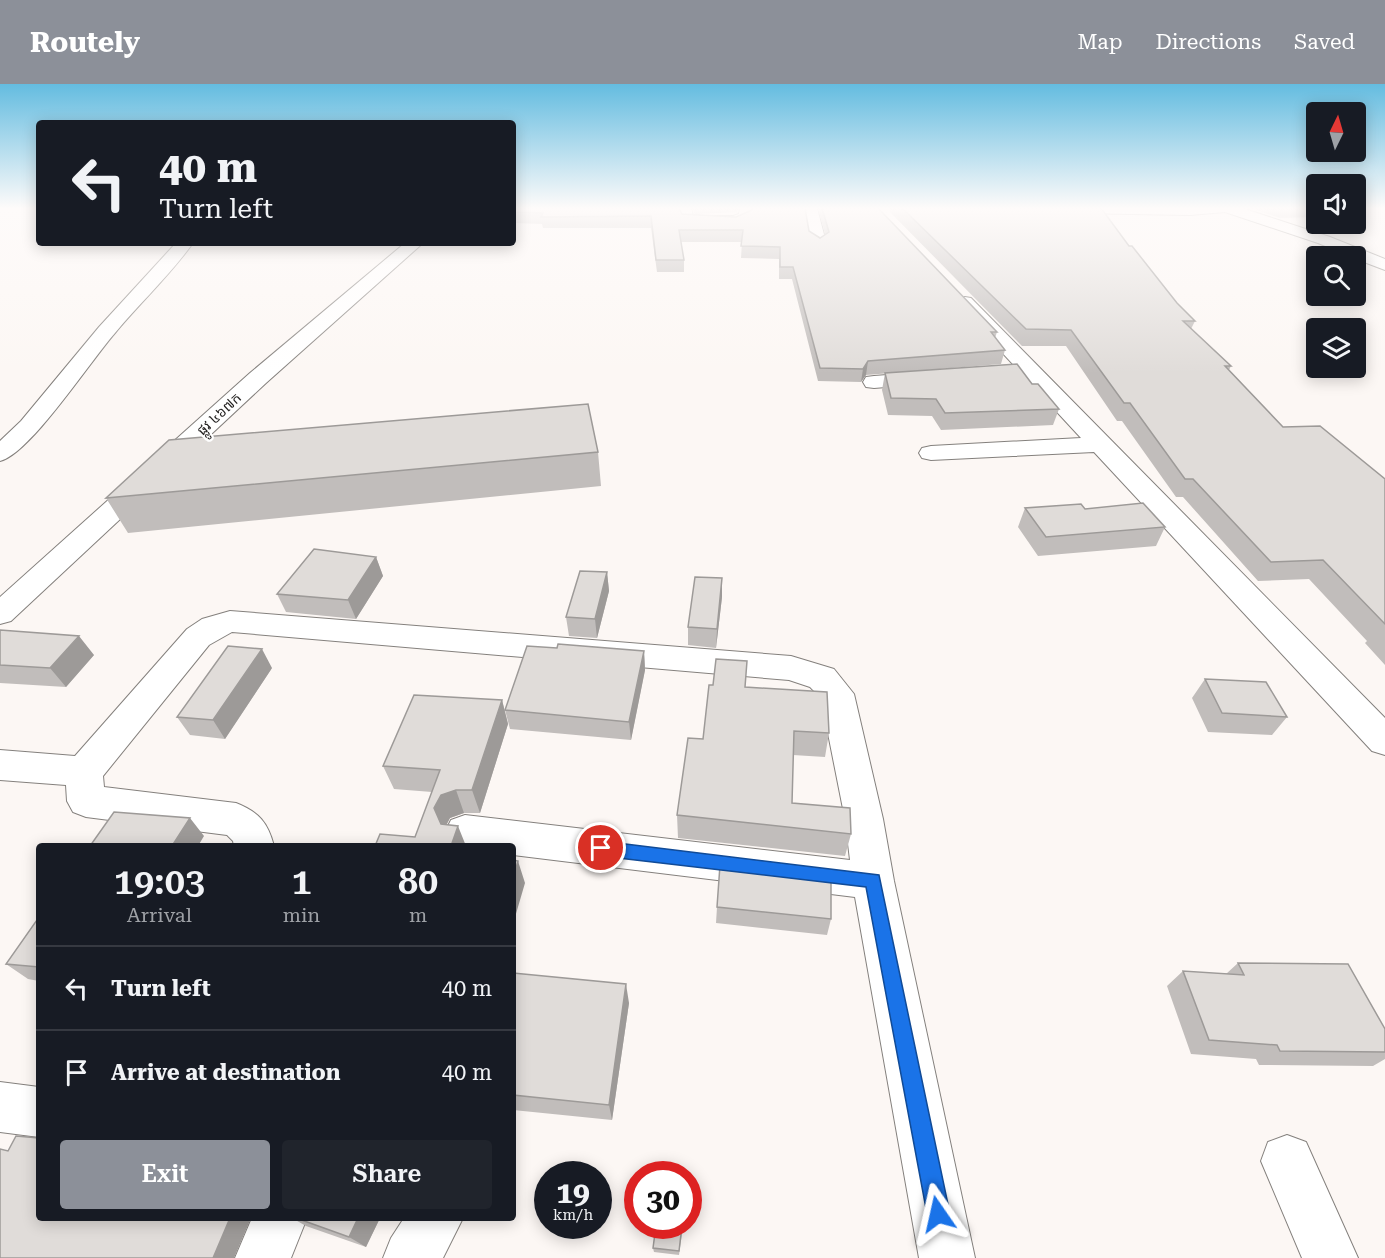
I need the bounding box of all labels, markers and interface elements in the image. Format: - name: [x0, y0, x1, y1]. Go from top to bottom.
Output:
- text: Routely: [30, 26, 140, 59]
- text: Map: [1078, 30, 1122, 54]
- text: Directions: [1155, 30, 1261, 54]
- text: Saved: [1294, 30, 1355, 54]
- north arrow: [1306, 102, 1366, 162]
- map controls: [1306, 102, 1366, 378]
- text: 40 m: [159, 143, 257, 192]
- icon: left: [60, 144, 138, 222]
- button: sound: [1306, 174, 1366, 234]
- text: Turn left: [159, 193, 273, 225]
- button: search: [1306, 246, 1366, 306]
- button: layers: [1306, 318, 1366, 378]
- street label: ផ្លូវ ៤៦៧ក: [194, 390, 247, 442]
- pin: [575, 822, 626, 873]
- icon: arrive: [584, 831, 617, 864]
- text: 19:03: [114, 861, 205, 903]
- text: 1: [291, 861, 312, 903]
- text: 80: [398, 861, 438, 903]
- text: Arrival: [127, 903, 192, 927]
- text: min: [283, 903, 320, 927]
- text: m: [409, 903, 427, 927]
- icon: left: [60, 972, 93, 1005]
- text: Turn left: [111, 976, 211, 1001]
- text: 40 m: [442, 976, 492, 1001]
- icon: arrive: [60, 1056, 93, 1089]
- text: Arrive at destination: [111, 1060, 340, 1085]
- text: 40 m: [442, 1060, 492, 1085]
- button: Exit: [60, 1140, 270, 1209]
- button: Share: [282, 1140, 492, 1209]
- speed limit sign: 30: [624, 1161, 702, 1239]
- text: 19: [556, 1175, 590, 1210]
- position arrow: [906, 1182, 970, 1246]
- text: km/h: [553, 1206, 593, 1224]

